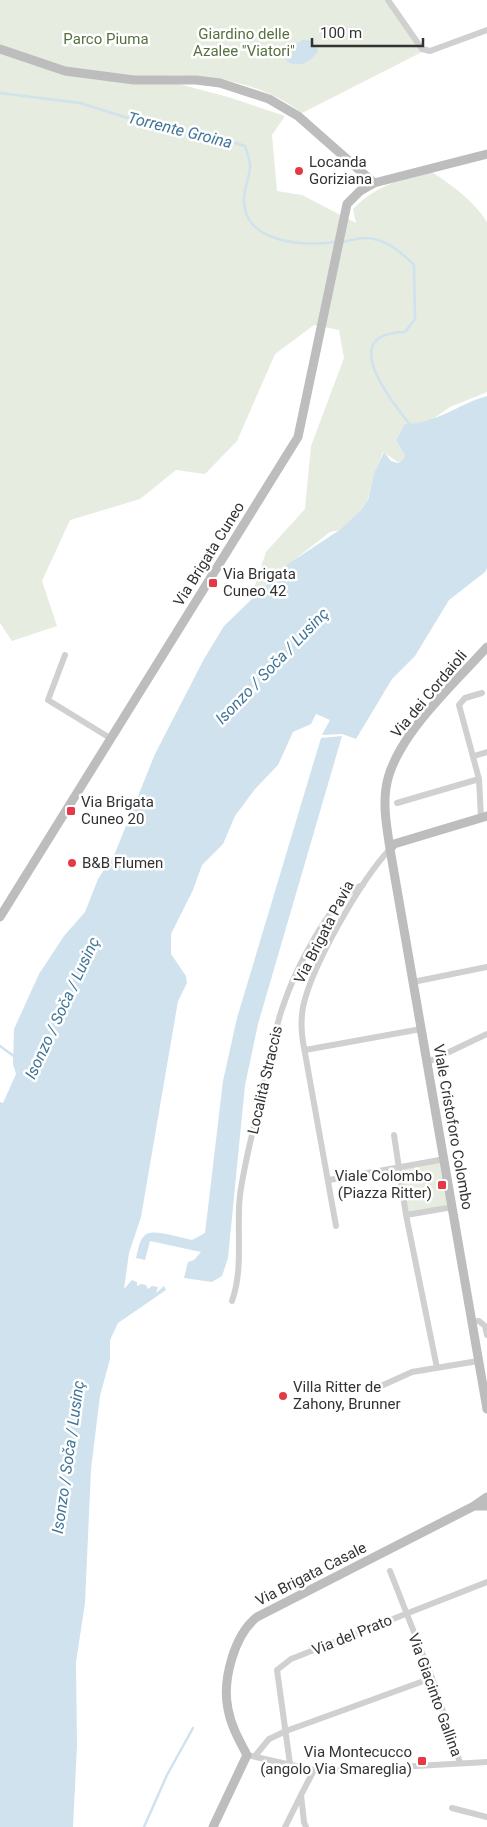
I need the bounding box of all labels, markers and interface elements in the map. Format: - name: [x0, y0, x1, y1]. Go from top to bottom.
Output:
- scale bar: [312, 15, 423, 47]
- text: 100 m: [320, 24, 362, 42]
- park label: Giardino delle Azalee "Viatori": [193, 25, 295, 60]
- park label: Parco Piuma: [63, 30, 149, 48]
- water label: Torrente Groina: [126, 108, 234, 152]
- place label: Locanda Goriziana: [309, 153, 372, 188]
- marker: Locanda Goriziana: [293, 165, 305, 177]
- street label: Via Brigata Cuneo: [170, 499, 248, 609]
- place label: Via Brigata Cuneo 42: [223, 565, 296, 600]
- marker: Via Brigata Cuneo 42: [207, 577, 219, 589]
- water label: Isonzo / Soča / Lusinç: [212, 604, 332, 728]
- street label: Via dei Cordaioli: [387, 647, 471, 741]
- place label: Via Brigata Cuneo 20: [81, 793, 154, 828]
- marker: Via Brigata Cuneo 20: [65, 805, 77, 817]
- place label: B&B Flumen: [82, 854, 163, 872]
- marker: B&B Flumen: [66, 857, 78, 869]
- street label: Via Brigata Pavia: [290, 878, 358, 986]
- water label: Isonzo / Soča / Lusinç: [21, 934, 103, 1082]
- street label: Località Straccis: [244, 1024, 286, 1136]
- street label: Viale Cristoforo Colombo: [430, 1043, 476, 1211]
- place label: Viale Colombo (Piazza Ritter): [335, 1167, 432, 1202]
- marker: Viale Colombo (Piazza Ritter): [436, 1179, 448, 1191]
- place label: Villa Ritter de Zahony, Brunner: [293, 1378, 401, 1413]
- water label: Isonzo / Soča / Lusinç: [48, 1379, 88, 1535]
- marker: Villa Ritter de Zahony, Brunner: [277, 1390, 289, 1402]
- street label: Via Brigata Casale: [253, 1538, 369, 1610]
- street label: Via del Prato: [309, 1611, 395, 1659]
- street label: Via Giacinto Gallina: [404, 1631, 466, 1759]
- place label: Via Montecucco (angolo Via Smareglia): [260, 1743, 412, 1778]
- marker: Via Montecucco (angolo Via Smareglia): [416, 1755, 428, 1767]

